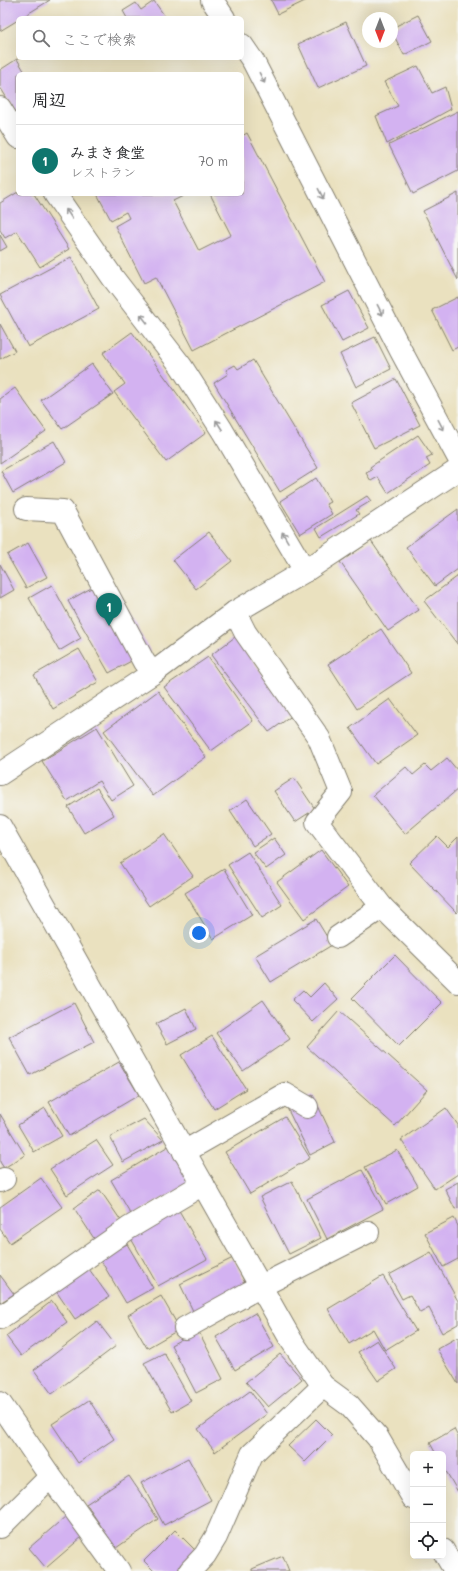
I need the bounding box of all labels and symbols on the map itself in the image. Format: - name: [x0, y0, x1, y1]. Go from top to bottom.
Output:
- north arrow: [362, 12, 398, 48]
- one-way arrow: [259, 72, 266, 84]
- one-way arrow: [318, 188, 325, 200]
- one-way arrow: [65, 208, 73, 219]
- one-way arrow: [377, 304, 384, 316]
- one-way arrow: [140, 314, 149, 325]
- one-way arrow: [215, 419, 223, 431]
- one-way arrow: [437, 419, 445, 431]
- one-way arrow: [281, 531, 289, 543]
- pin: 1: [96, 593, 122, 626]
- your location: [189, 923, 209, 943]

